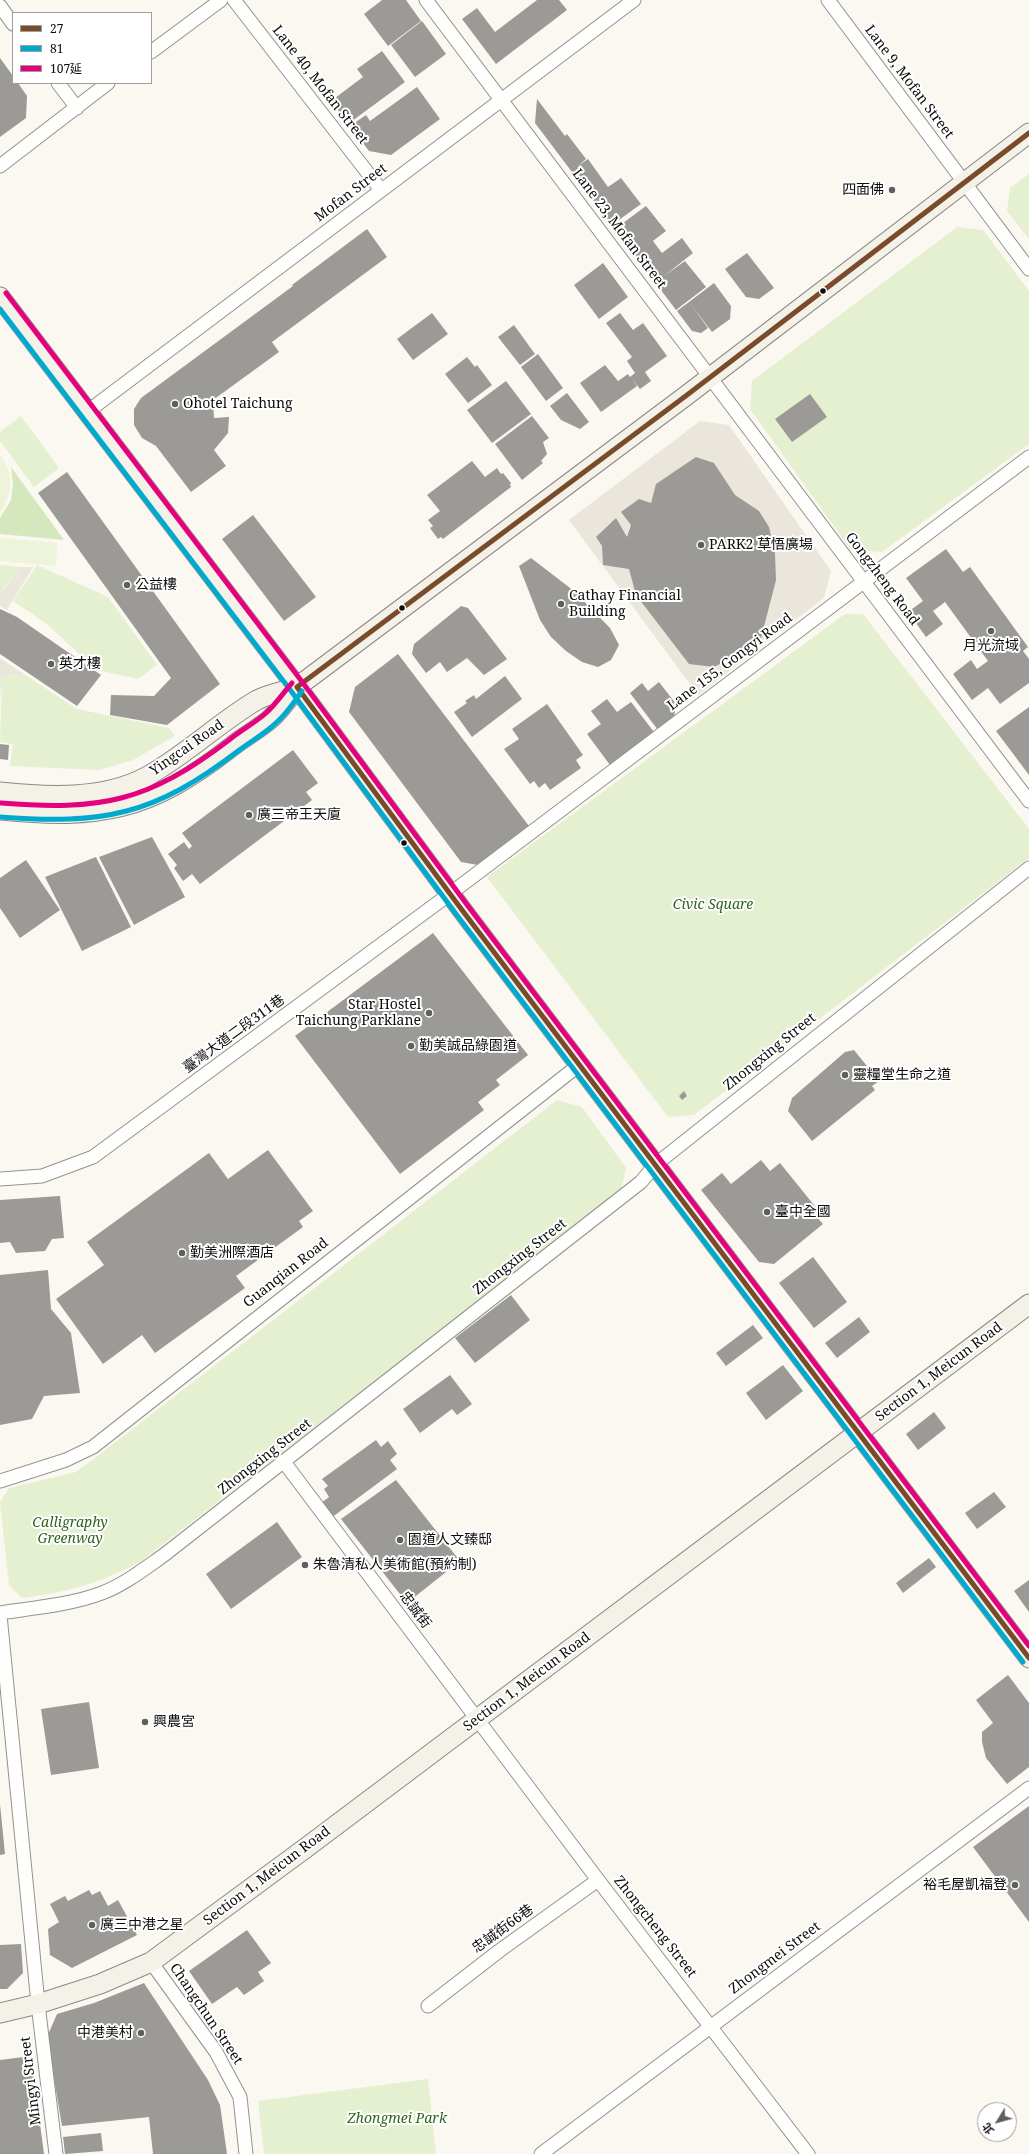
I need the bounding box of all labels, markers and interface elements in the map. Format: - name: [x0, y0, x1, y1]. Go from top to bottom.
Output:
- legend: [12, 12, 152, 84]
- text: 27: [50, 20, 63, 37]
- street label: Lane 40, Mofan Street: [269, 22, 371, 148]
- street label: Lane 9, Mofan Street: [861, 22, 957, 142]
- text: 81: [50, 40, 63, 57]
- text: 107延: [50, 60, 82, 77]
- street label: Mofan Street: [312, 160, 390, 226]
- street label: Lane 23, Mofan Street: [569, 166, 669, 292]
- place label: 四面佛: [842, 182, 884, 198]
- marker: 四面佛: [887, 185, 897, 195]
- unlabelled marker: [818, 286, 828, 296]
- place label: Ohotel Taichung: [183, 396, 293, 412]
- marker: Ohotel Taichung: [170, 399, 180, 409]
- street label: Gongzheng Road: [842, 529, 922, 629]
- place label: PARK2 草悟廣場: [709, 537, 813, 553]
- marker: PARK2 草悟廣場: [696, 540, 706, 550]
- place label: 公益樓: [135, 577, 177, 593]
- marker: 公益樓: [122, 580, 132, 590]
- place label: Cathay Financial Building: [569, 588, 681, 620]
- marker: Cathay Financial Building: [556, 599, 566, 609]
- unlabelled marker: [397, 603, 407, 613]
- street label: Lane 155, Gongyi Road: [664, 610, 796, 714]
- marker: 月光流域: [986, 626, 996, 636]
- place label: 月光流域: [963, 638, 1019, 654]
- place label: 英才樓: [59, 656, 101, 672]
- marker: 英才樓: [46, 659, 56, 669]
- street label: Yingcai Road: [147, 716, 227, 780]
- place label: 廣三帝王天廈: [257, 807, 341, 823]
- marker: 廣三帝王天廈: [244, 810, 254, 820]
- unlabelled marker: [399, 838, 409, 848]
- park label: Civic Square: [673, 897, 753, 913]
- street label: 臺灣大道二段311巷: [180, 992, 288, 1076]
- place label: Star Hostel Taichung Parklane: [296, 997, 421, 1030]
- marker: Star Hostel Taichung Parklane: [424, 1008, 434, 1018]
- street label: Zhongxing Street: [721, 1010, 819, 1094]
- place label: 勤美誠品綠園道: [419, 1038, 517, 1054]
- marker: 勤美誠品綠園道: [406, 1041, 416, 1051]
- place label: 靈糧堂生命之道: [853, 1067, 951, 1083]
- marker: 靈糧堂生命之道: [840, 1070, 850, 1080]
- place label: 臺中全國: [775, 1204, 831, 1220]
- marker: 臺中全國: [762, 1207, 772, 1217]
- street label: Zhongxing Street: [470, 1215, 570, 1299]
- street label: Guanqian Road: [240, 1235, 332, 1311]
- place label: 勤美洲際酒店: [190, 1245, 274, 1261]
- marker: 勤美洲際酒店: [177, 1248, 187, 1258]
- street label: Section 1, Meicun Road: [872, 1319, 1006, 1425]
- street label: Zhongxing Street: [215, 1415, 315, 1499]
- park label: Calligraphy Greenway: [32, 1515, 108, 1548]
- place label: 園道人文臻邸: [408, 1532, 492, 1548]
- marker: 園道人文臻邸: [395, 1535, 405, 1545]
- place label: 朱魯清私人美術館(預約制): [313, 1557, 477, 1573]
- marker: 朱魯清私人美術館(預約制): [300, 1560, 310, 1570]
- street label: 忠誠街: [396, 1588, 434, 1632]
- street label: Section 1, Meicun Road: [460, 1629, 594, 1735]
- place label: 興農宮: [153, 1714, 195, 1730]
- marker: 興農宮: [140, 1717, 150, 1727]
- street label: Section 1, Meicun Road: [200, 1823, 334, 1929]
- street label: Zhongcheng Street: [610, 1873, 700, 1981]
- place label: 裕毛屋凱福登: [923, 1877, 1007, 1893]
- marker: 裕毛屋凱福登: [1010, 1880, 1020, 1890]
- street label: 忠誠街66巷: [469, 1901, 537, 1957]
- place label: 廣三中港之星: [100, 1917, 184, 1933]
- street label: Zhongmei Street: [726, 1918, 824, 1998]
- marker: 廣三中港之星: [87, 1920, 97, 1930]
- street label: Changchun Street: [166, 1960, 246, 2068]
- place label: 中港美村: [77, 2025, 133, 2041]
- marker: 中港美村: [136, 2028, 146, 2038]
- street label: Mingyi Street: [17, 2036, 45, 2126]
- north arrow: [977, 2102, 1017, 2142]
- park label: Zhongmei Park: [347, 2111, 447, 2127]
- text: 北: [979, 2120, 997, 2138]

